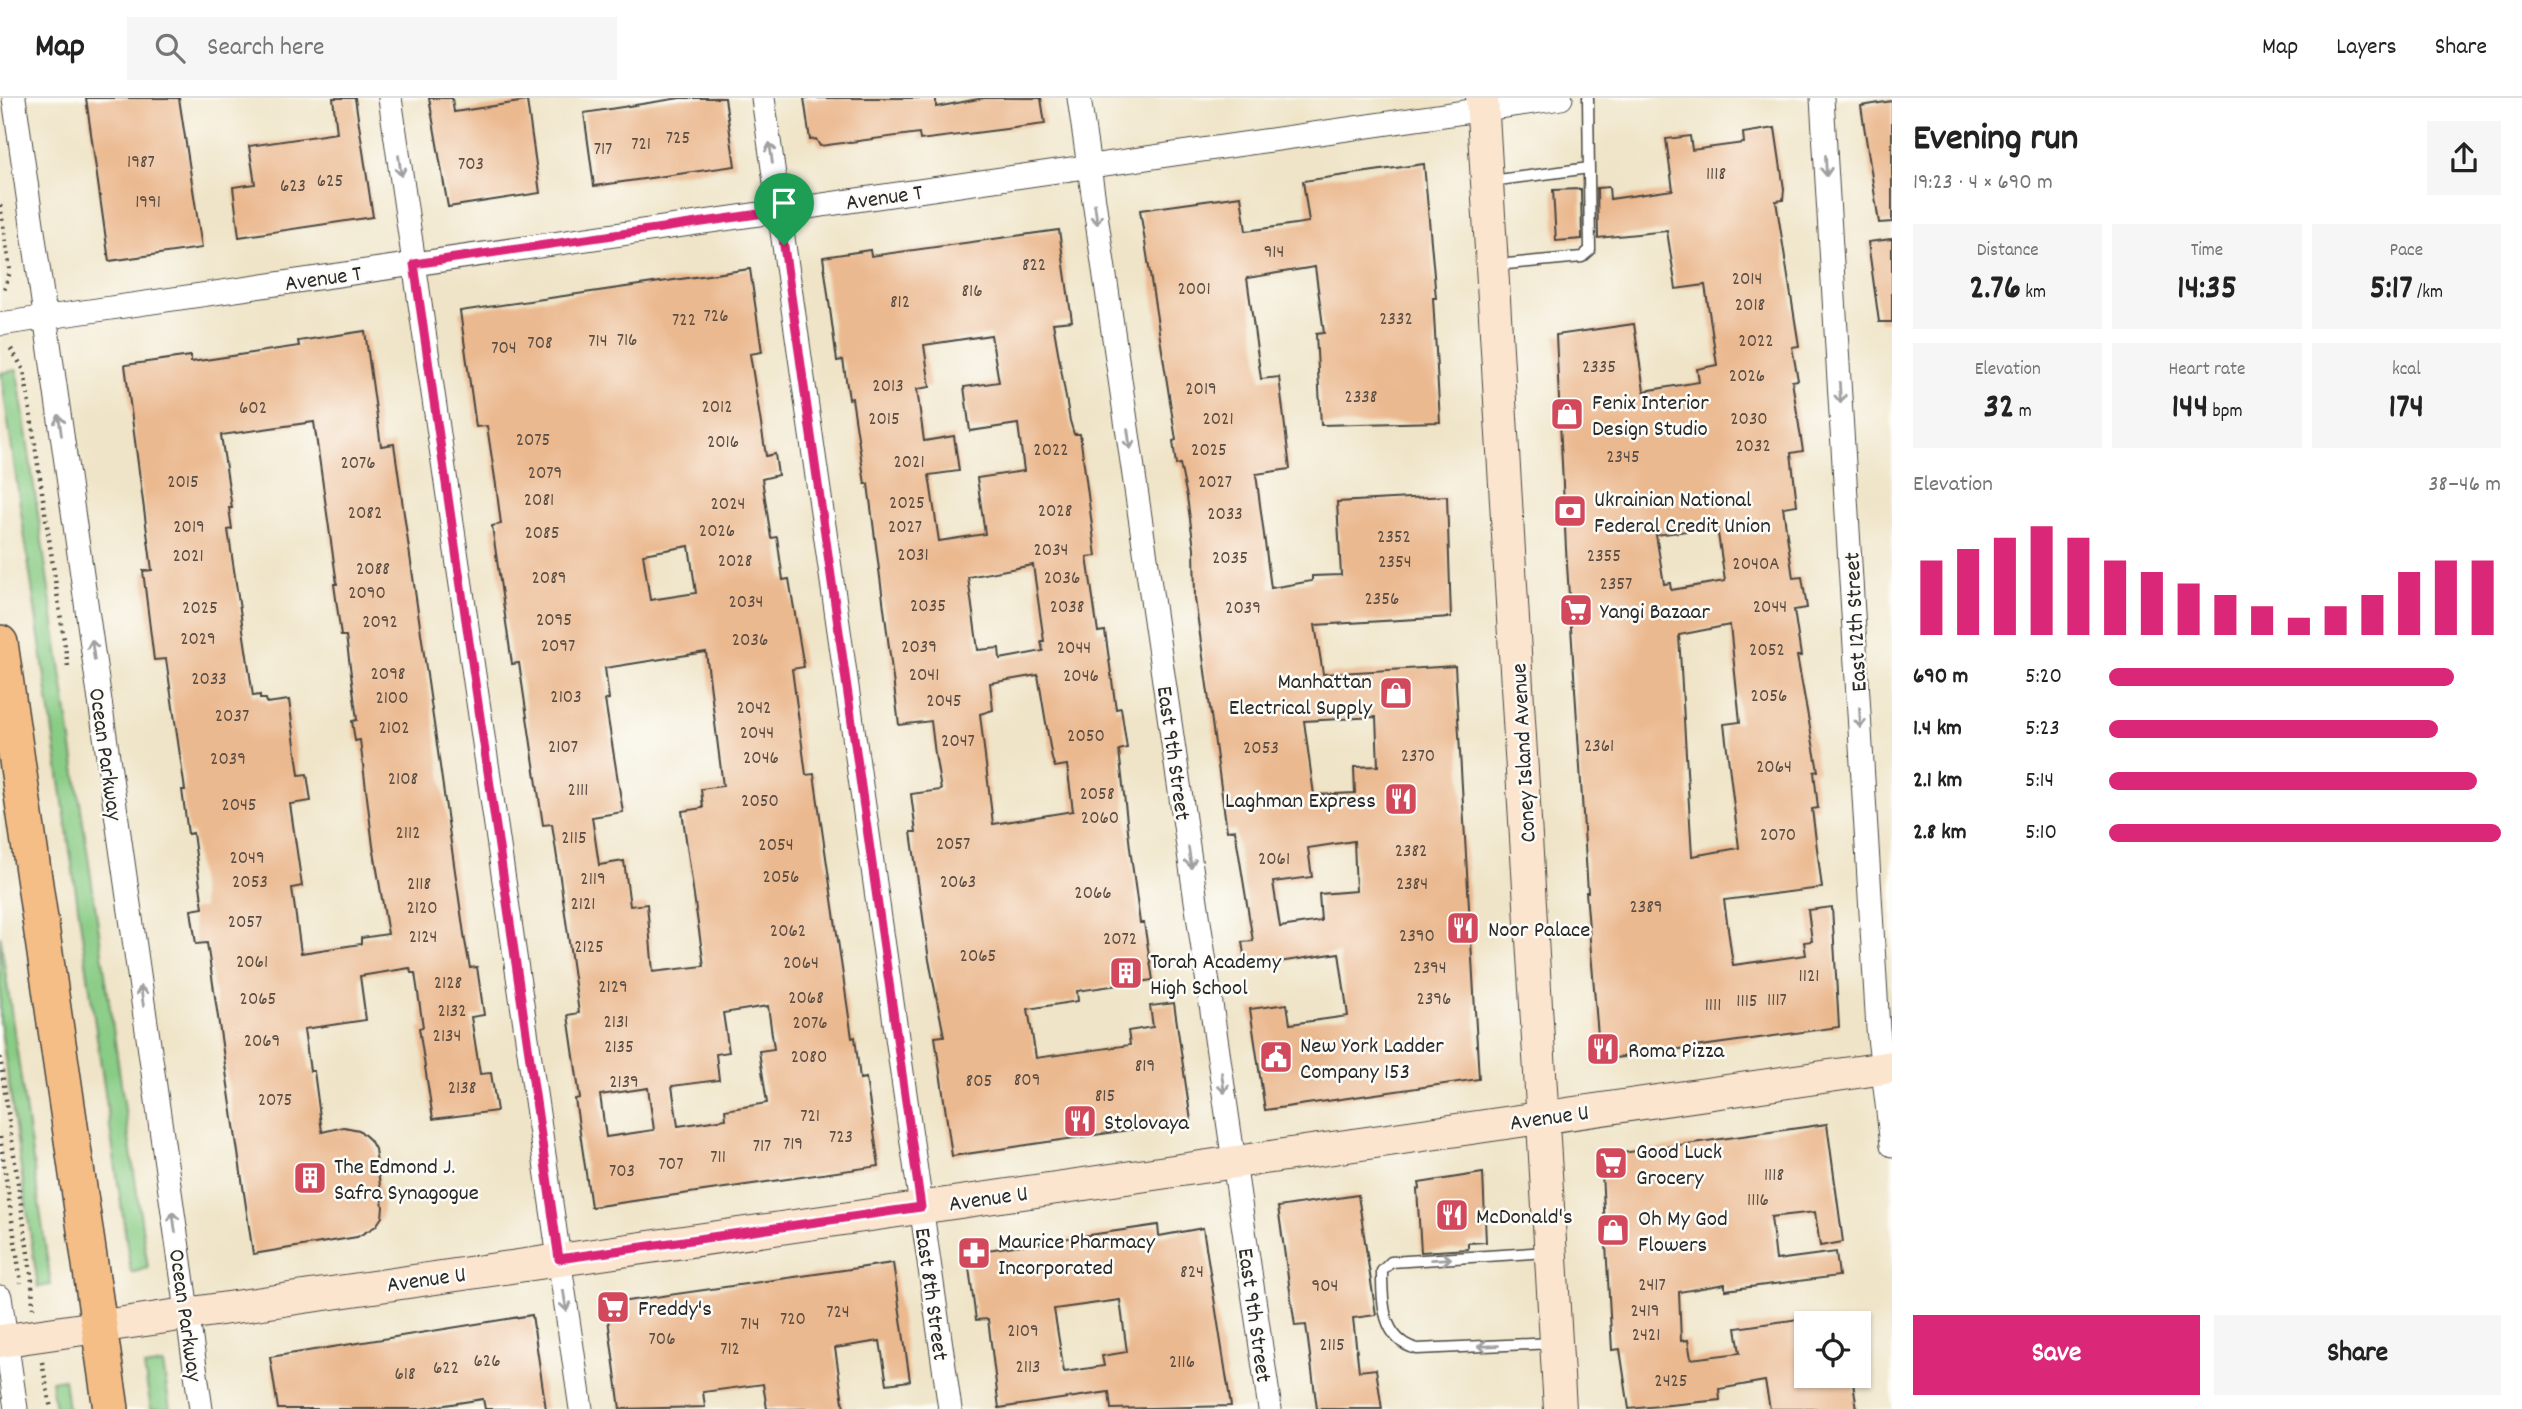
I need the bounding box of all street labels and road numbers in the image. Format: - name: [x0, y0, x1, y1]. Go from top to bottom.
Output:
- street label: Avenue T: [844, 178, 925, 221]
- street label: Avenue T: [283, 259, 364, 302]
- street label: East 12th Street: [1837, 551, 1878, 693]
- street label: Coney Island Avenue: [1504, 662, 1547, 843]
- street label: East 9th Street: [1146, 684, 1197, 823]
- street label: Ocean Parkway: [78, 686, 129, 823]
- street label: Avenue U: [1508, 1098, 1591, 1141]
- street label: Avenue U: [947, 1179, 1030, 1222]
- street label: East 8th Street: [904, 1226, 955, 1363]
- street label: East 9th Street: [1227, 1246, 1278, 1385]
- street label: Ocean Parkway: [158, 1247, 209, 1384]
- street label: Avenue U: [385, 1260, 468, 1303]

